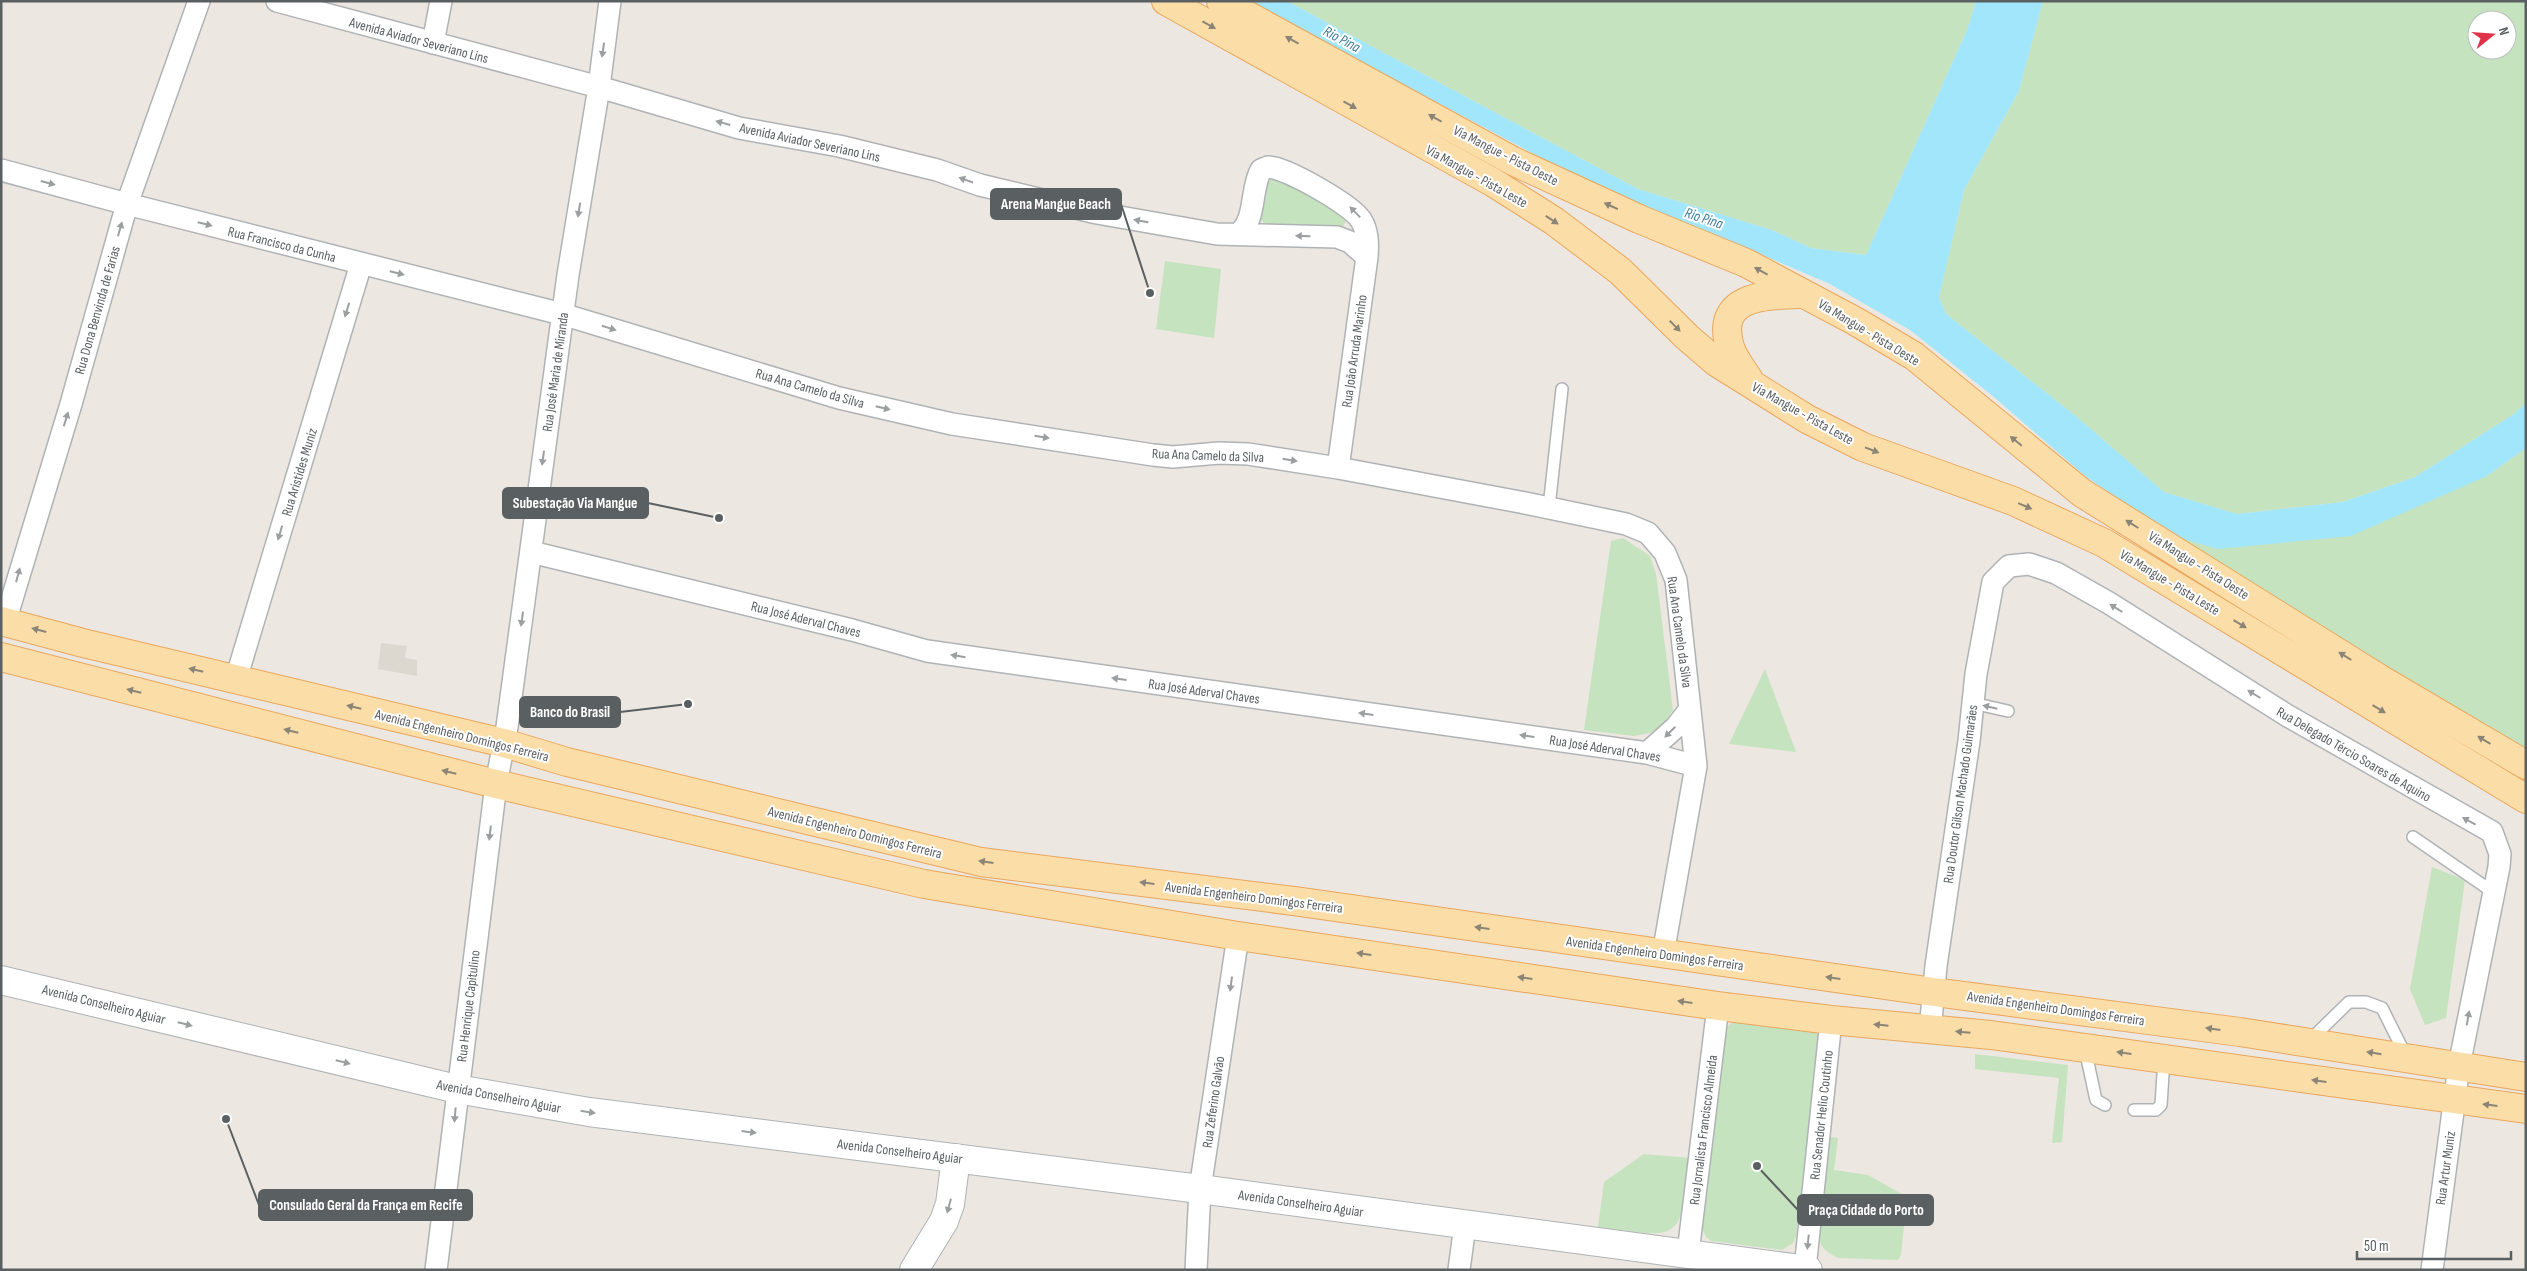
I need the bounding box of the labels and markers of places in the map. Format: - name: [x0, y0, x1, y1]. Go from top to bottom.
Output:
- callout: Arena Mangue Beach: [991, 189, 1121, 219]
- callout: Subestação Via Mangue: [503, 488, 648, 518]
- callout: Banco do Brasil: [520, 697, 620, 727]
- callout: Consulado Geral da França em Recife: [259, 1190, 472, 1220]
- callout: Praça Cidade do Porto: [1798, 1195, 1933, 1225]

